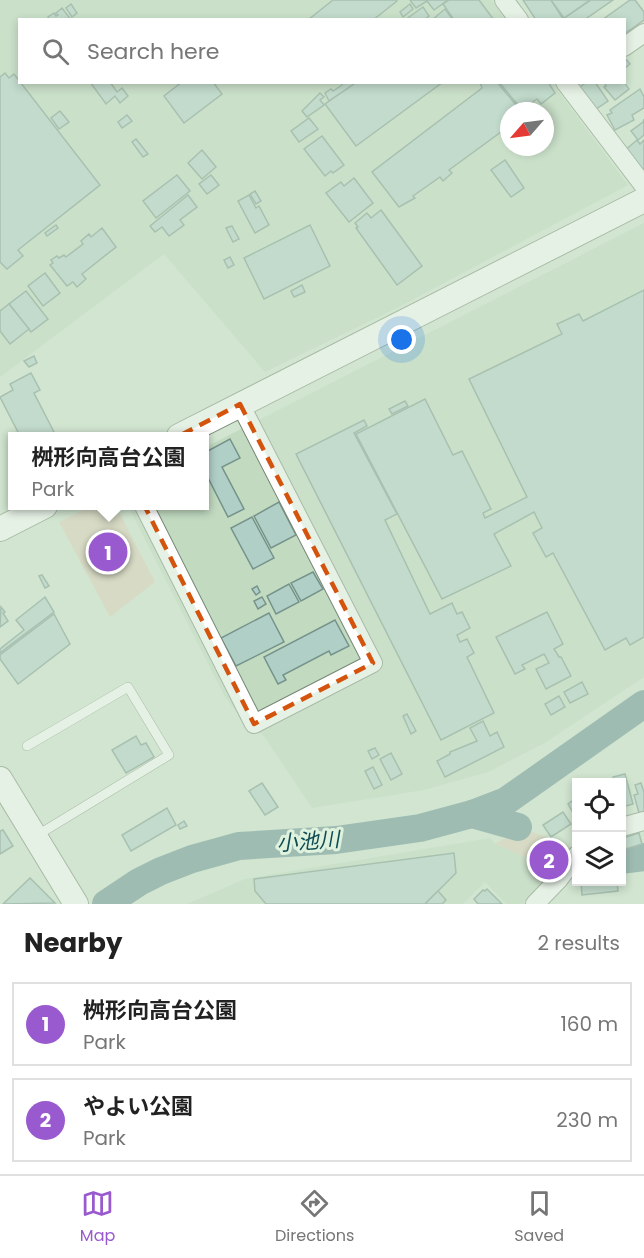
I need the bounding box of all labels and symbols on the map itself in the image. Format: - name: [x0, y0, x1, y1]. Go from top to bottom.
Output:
- north arrow: [500, 102, 554, 156]
- your location: [387, 325, 416, 354]
- pin: 1: [88, 530, 128, 574]
- water label: 小池川: [276, 824, 342, 858]
- pin: 2: [530, 838, 568, 882]

